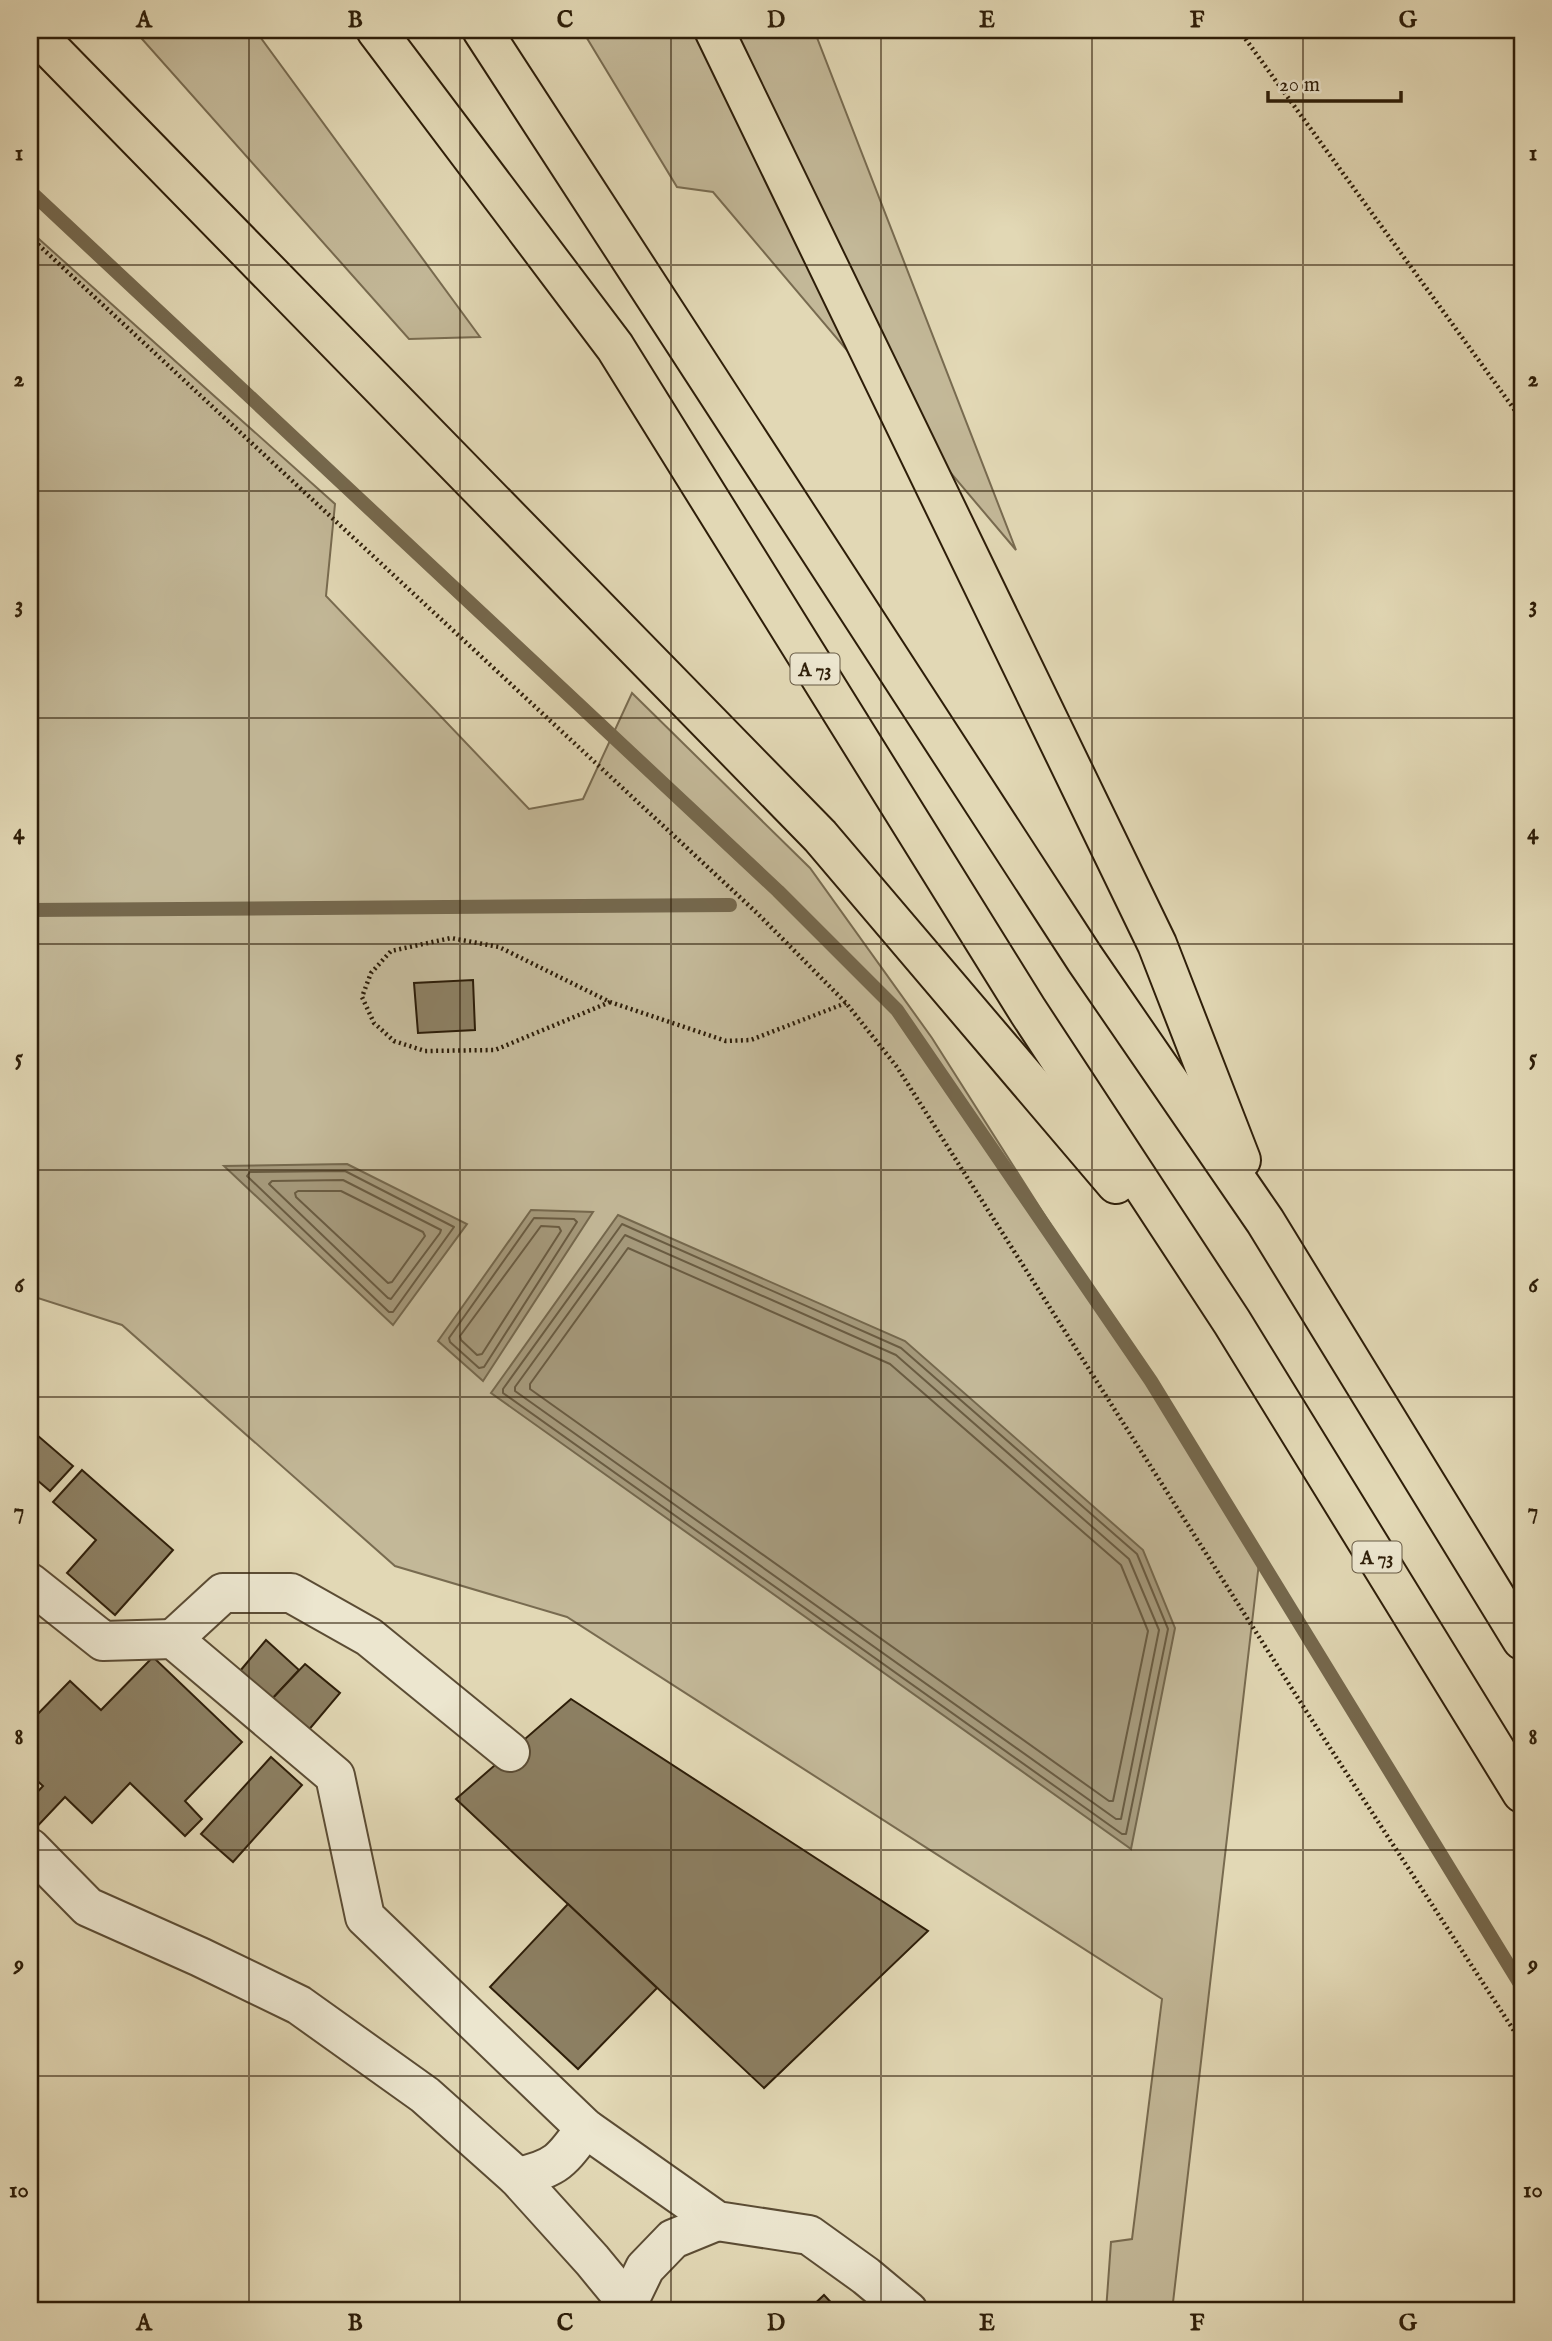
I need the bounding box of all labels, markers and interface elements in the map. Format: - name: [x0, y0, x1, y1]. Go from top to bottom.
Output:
- text: A: [135, 6, 153, 35]
- text: B: [347, 6, 363, 35]
- text: C: [557, 6, 574, 35]
- text: D: [767, 6, 785, 35]
- text: E: [979, 6, 995, 35]
- text: F: [1190, 6, 1205, 35]
- text: G: [1399, 6, 1418, 35]
- scale bar: [1268, 60, 1402, 104]
- text: 20 m: [1279, 72, 1320, 99]
- text: 1: [15, 139, 23, 168]
- text: 1: [1529, 139, 1537, 168]
- text: 2: [14, 365, 25, 394]
- text: 2: [1528, 365, 1539, 394]
- text: 3: [15, 591, 23, 620]
- text: 3: [1529, 591, 1537, 620]
- road number: A 73: [790, 654, 840, 684]
- text: 4: [13, 818, 25, 847]
- text: 4: [1527, 818, 1539, 847]
- text: 5: [15, 1044, 24, 1073]
- text: 5: [1529, 1044, 1538, 1073]
- text: 6: [14, 1271, 25, 1300]
- text: 6: [1528, 1271, 1539, 1300]
- text: 7: [14, 1497, 24, 1526]
- text: 7: [1528, 1497, 1538, 1526]
- road number: A 73: [1352, 1541, 1402, 1572]
- text: 8: [14, 1723, 24, 1752]
- text: 8: [1528, 1723, 1538, 1752]
- text: 9: [13, 1950, 24, 1979]
- text: 9: [1527, 1950, 1538, 1979]
- text: 10: [9, 2176, 29, 2205]
- text: 10: [1523, 2176, 1543, 2205]
- text: A: [135, 2309, 153, 2338]
- text: B: [347, 2309, 363, 2338]
- text: C: [557, 2309, 574, 2338]
- text: D: [767, 2309, 785, 2338]
- text: E: [979, 2309, 995, 2338]
- text: F: [1190, 2309, 1205, 2338]
- text: G: [1399, 2309, 1418, 2338]

